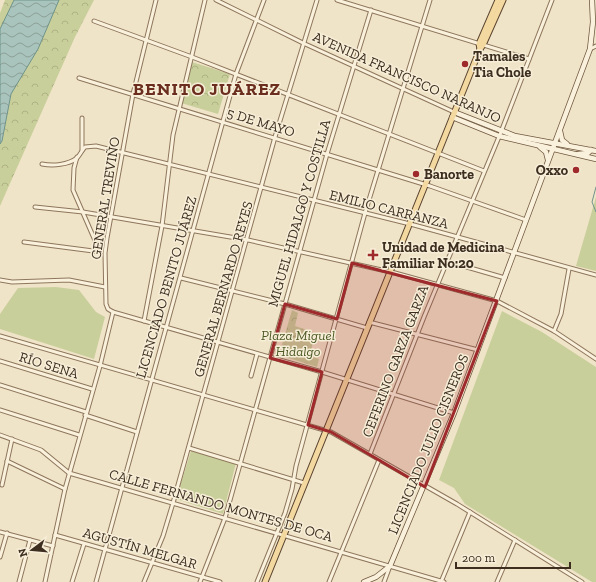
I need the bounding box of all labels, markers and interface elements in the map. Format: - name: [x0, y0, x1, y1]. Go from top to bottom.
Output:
- street label: AVENIDA FRANCISCO NARANJO: [310, 28, 503, 127]
- place label: Tamales Tia Chole: [473, 48, 531, 81]
- marker: Tamales Tia Chole: [460, 59, 470, 69]
- district label: BENITO JUÁREZ: [133, 78, 281, 100]
- street label: 5 DE MAYO: [225, 104, 297, 141]
- street label: MIGUEL HIDALGO Y COSTILLA: [265, 116, 335, 309]
- street label: GENERAL TREVIÑO: [87, 136, 124, 261]
- place label: Oxxo: [536, 162, 569, 179]
- marker: Oxxo: [571, 165, 581, 175]
- place label: Banorte: [424, 166, 474, 183]
- marker: Banorte: [411, 169, 421, 179]
- street label: EMILIO CARRANZA: [327, 186, 451, 233]
- street label: LICENCIADO BENITO JUÁREZ: [132, 194, 201, 380]
- street label: GENERAL BERNARDO REYES: [190, 199, 257, 379]
- place label: Unidad de Medicina Familiar No:20: [382, 239, 505, 272]
- marker: Unidad de Medicina Familiar No:20: [367, 249, 379, 261]
- street label: CEFERINO GARZA GARZA: [359, 282, 433, 440]
- park label: Plaza Miguel Hidalgo: [261, 327, 335, 360]
- street label: RÍO SENA: [17, 348, 81, 383]
- street label: LICENCIADO JULIO CISNEROS: [385, 352, 472, 537]
- street label: CALLE FERNANDO MONTES DE OCA: [107, 465, 335, 546]
- street label: AGUSTÍN MELGAR: [81, 524, 199, 573]
- north arrow: [12, 530, 52, 570]
- scale bar: [456, 544, 570, 570]
- text: N: [15, 546, 30, 558]
- text: 200 m: [462, 551, 496, 565]

